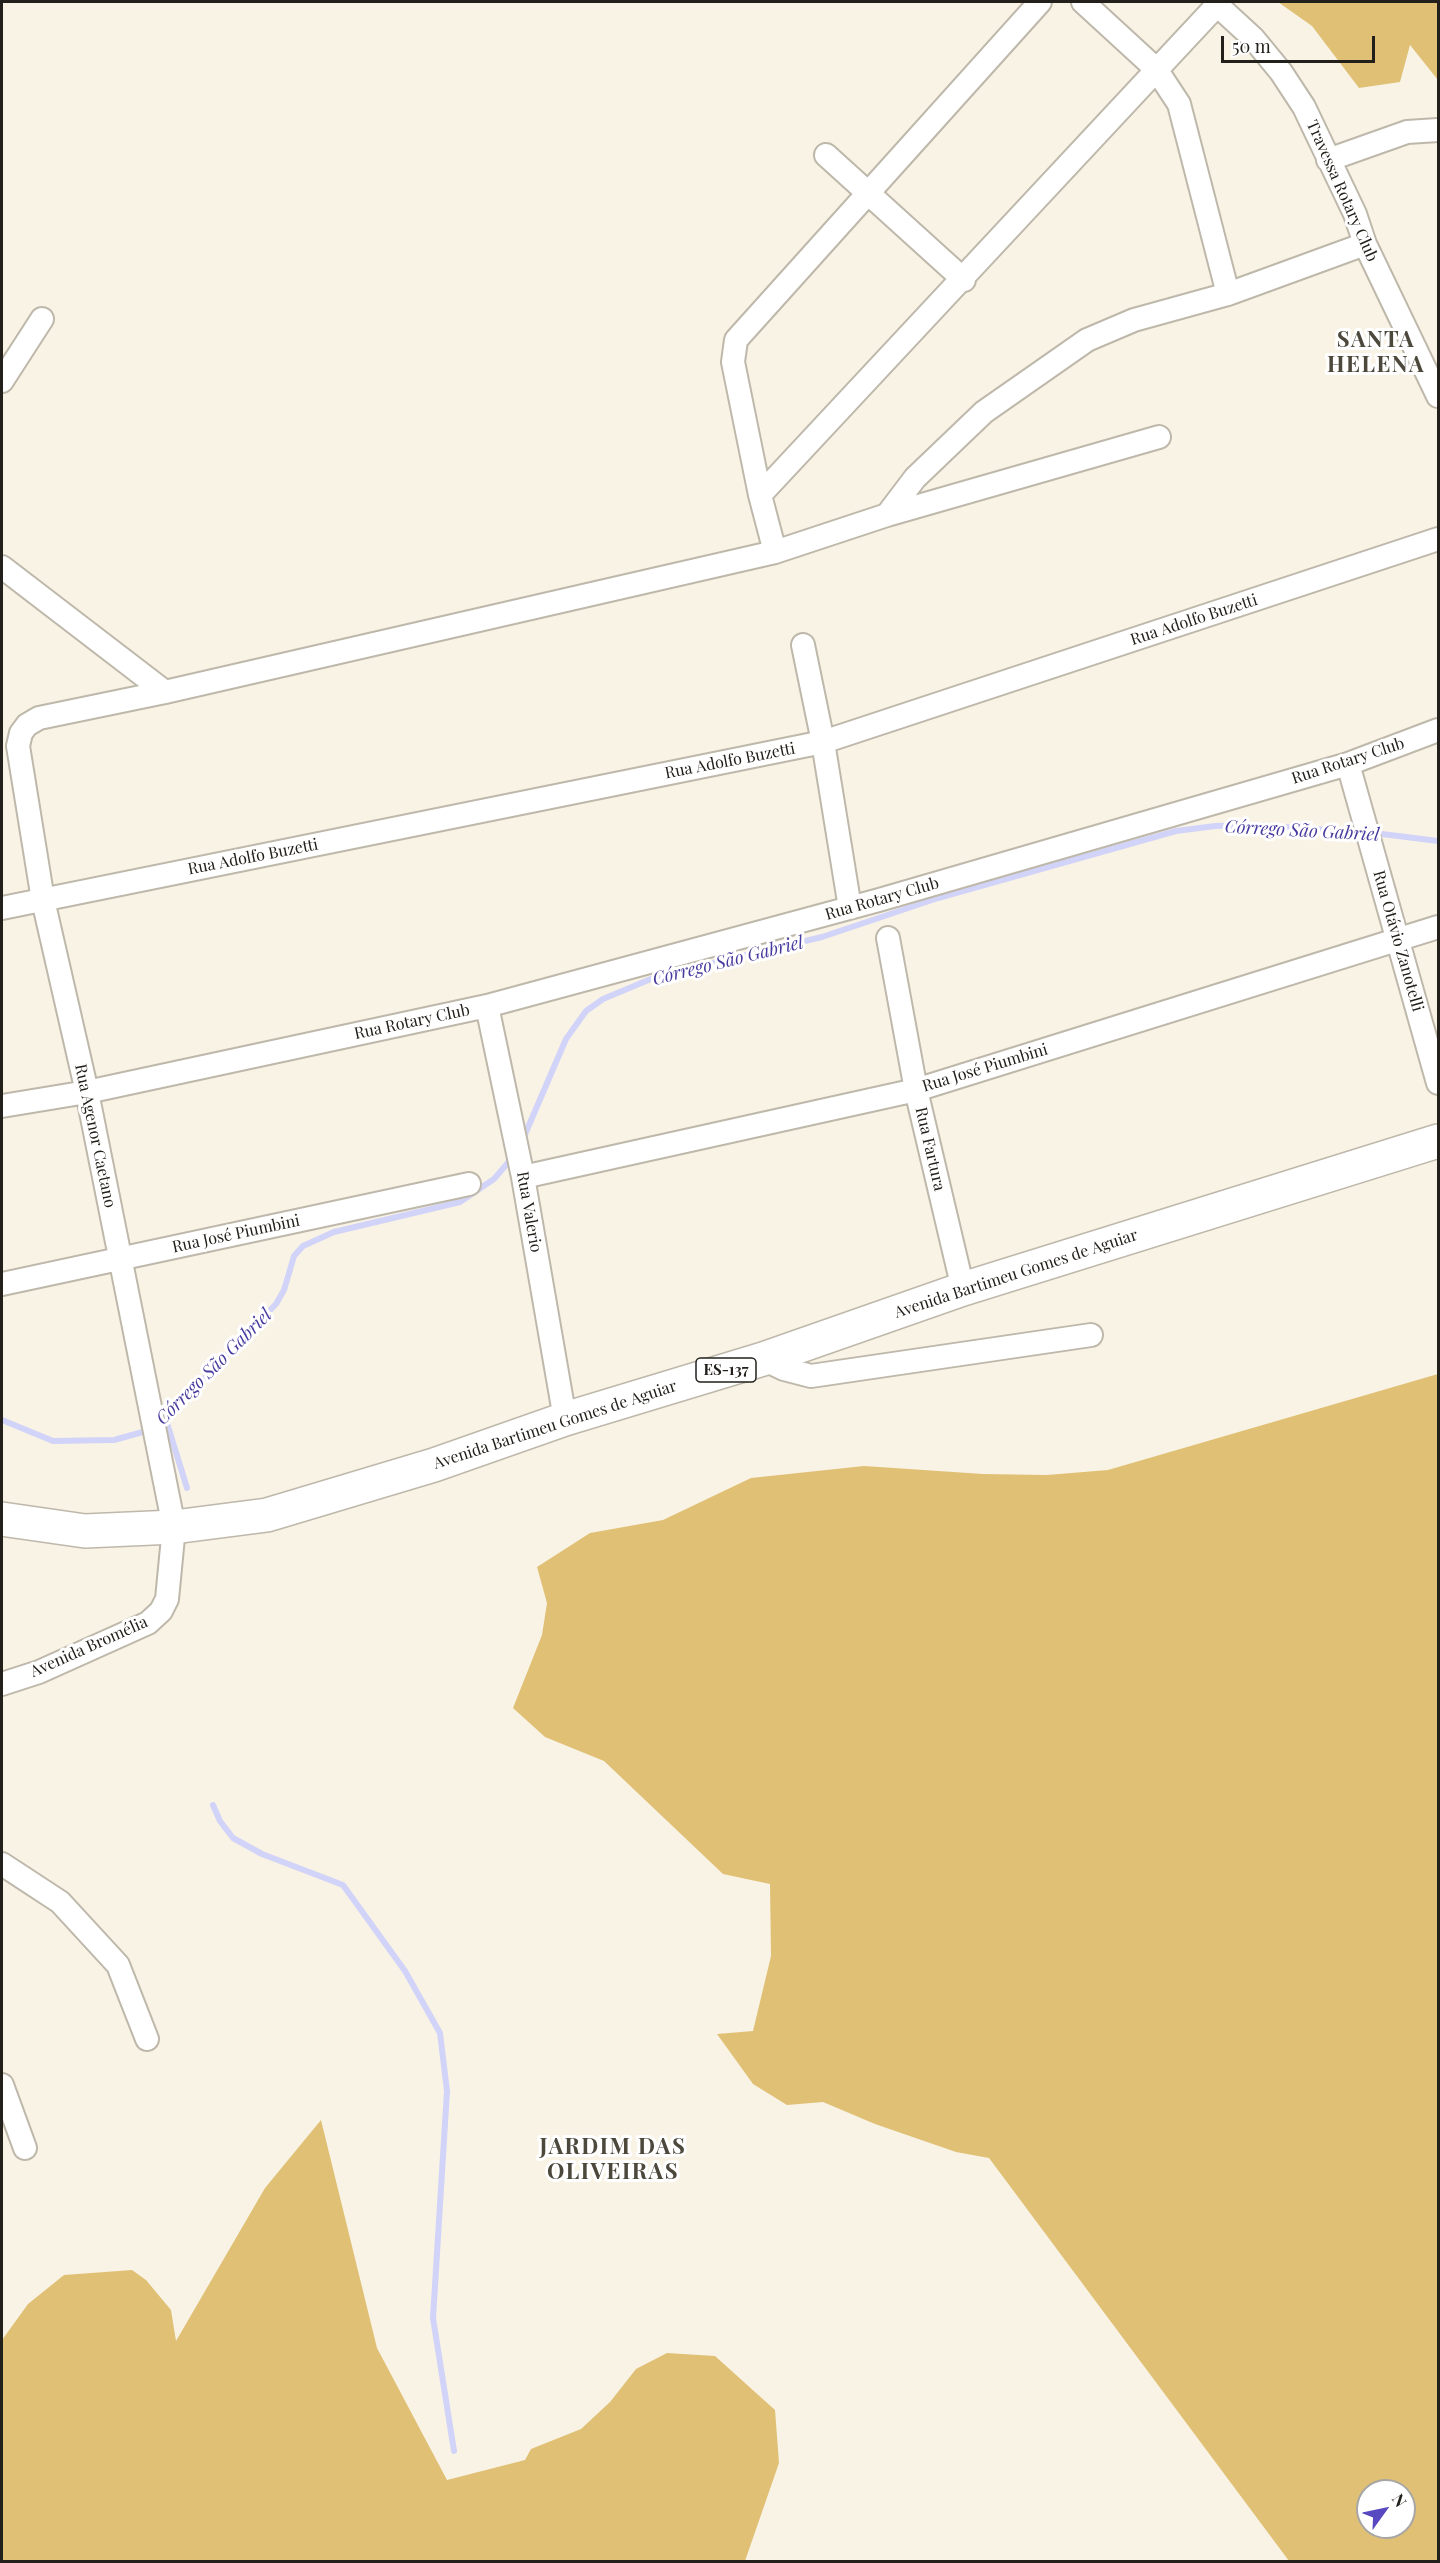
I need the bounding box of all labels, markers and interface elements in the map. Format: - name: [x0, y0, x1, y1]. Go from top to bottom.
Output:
- scale bar: [1224, 24, 1378, 62]
- text: 50 m: [1232, 34, 1271, 58]
- street label: Travessa Rotary Club: [1302, 117, 1382, 265]
- district label: SANTA HELENA: [1327, 327, 1425, 378]
- street label: Rua Adolfo Buzetti: [1128, 590, 1260, 650]
- street label: Rua Rotary Club: [1289, 734, 1407, 788]
- street label: Rua Adolfo Buzetti: [663, 739, 797, 783]
- water label: Córrego São Gabriel: [1224, 816, 1380, 846]
- street label: Rua Adolfo Buzetti: [186, 835, 320, 879]
- street label: Rua Otávio Zanotelli: [1369, 868, 1427, 1014]
- street label: Rua Rotary Club: [823, 874, 941, 924]
- water label: Córrego São Gabriel: [650, 932, 806, 990]
- street label: Rua Rotary Club: [353, 1000, 471, 1044]
- street label: Rua José Piumbini: [920, 1040, 1050, 1096]
- street label: Rua Agenor Caetano: [70, 1062, 120, 1210]
- street label: Rua Fartura: [911, 1105, 949, 1193]
- street label: Rua Valerio: [512, 1170, 546, 1254]
- street label: Rua José Piumbini: [170, 1211, 302, 1257]
- street label: Avenida Bartimeu Gomes de Aguiar: [892, 1226, 1140, 1322]
- water label: Córrego São Gabriel: [152, 1305, 276, 1429]
- road number: ES-137: [696, 1358, 756, 1382]
- street label: Avenida Bartimeu Gomes de Aguiar: [431, 1377, 679, 1473]
- street label: Avenida Bromélia: [27, 1613, 151, 1681]
- district label: JARDIM DAS OLIVEIRAS: [540, 2134, 686, 2186]
- north arrow: [1356, 2479, 1416, 2539]
- text: N: [1388, 2489, 1412, 2511]

